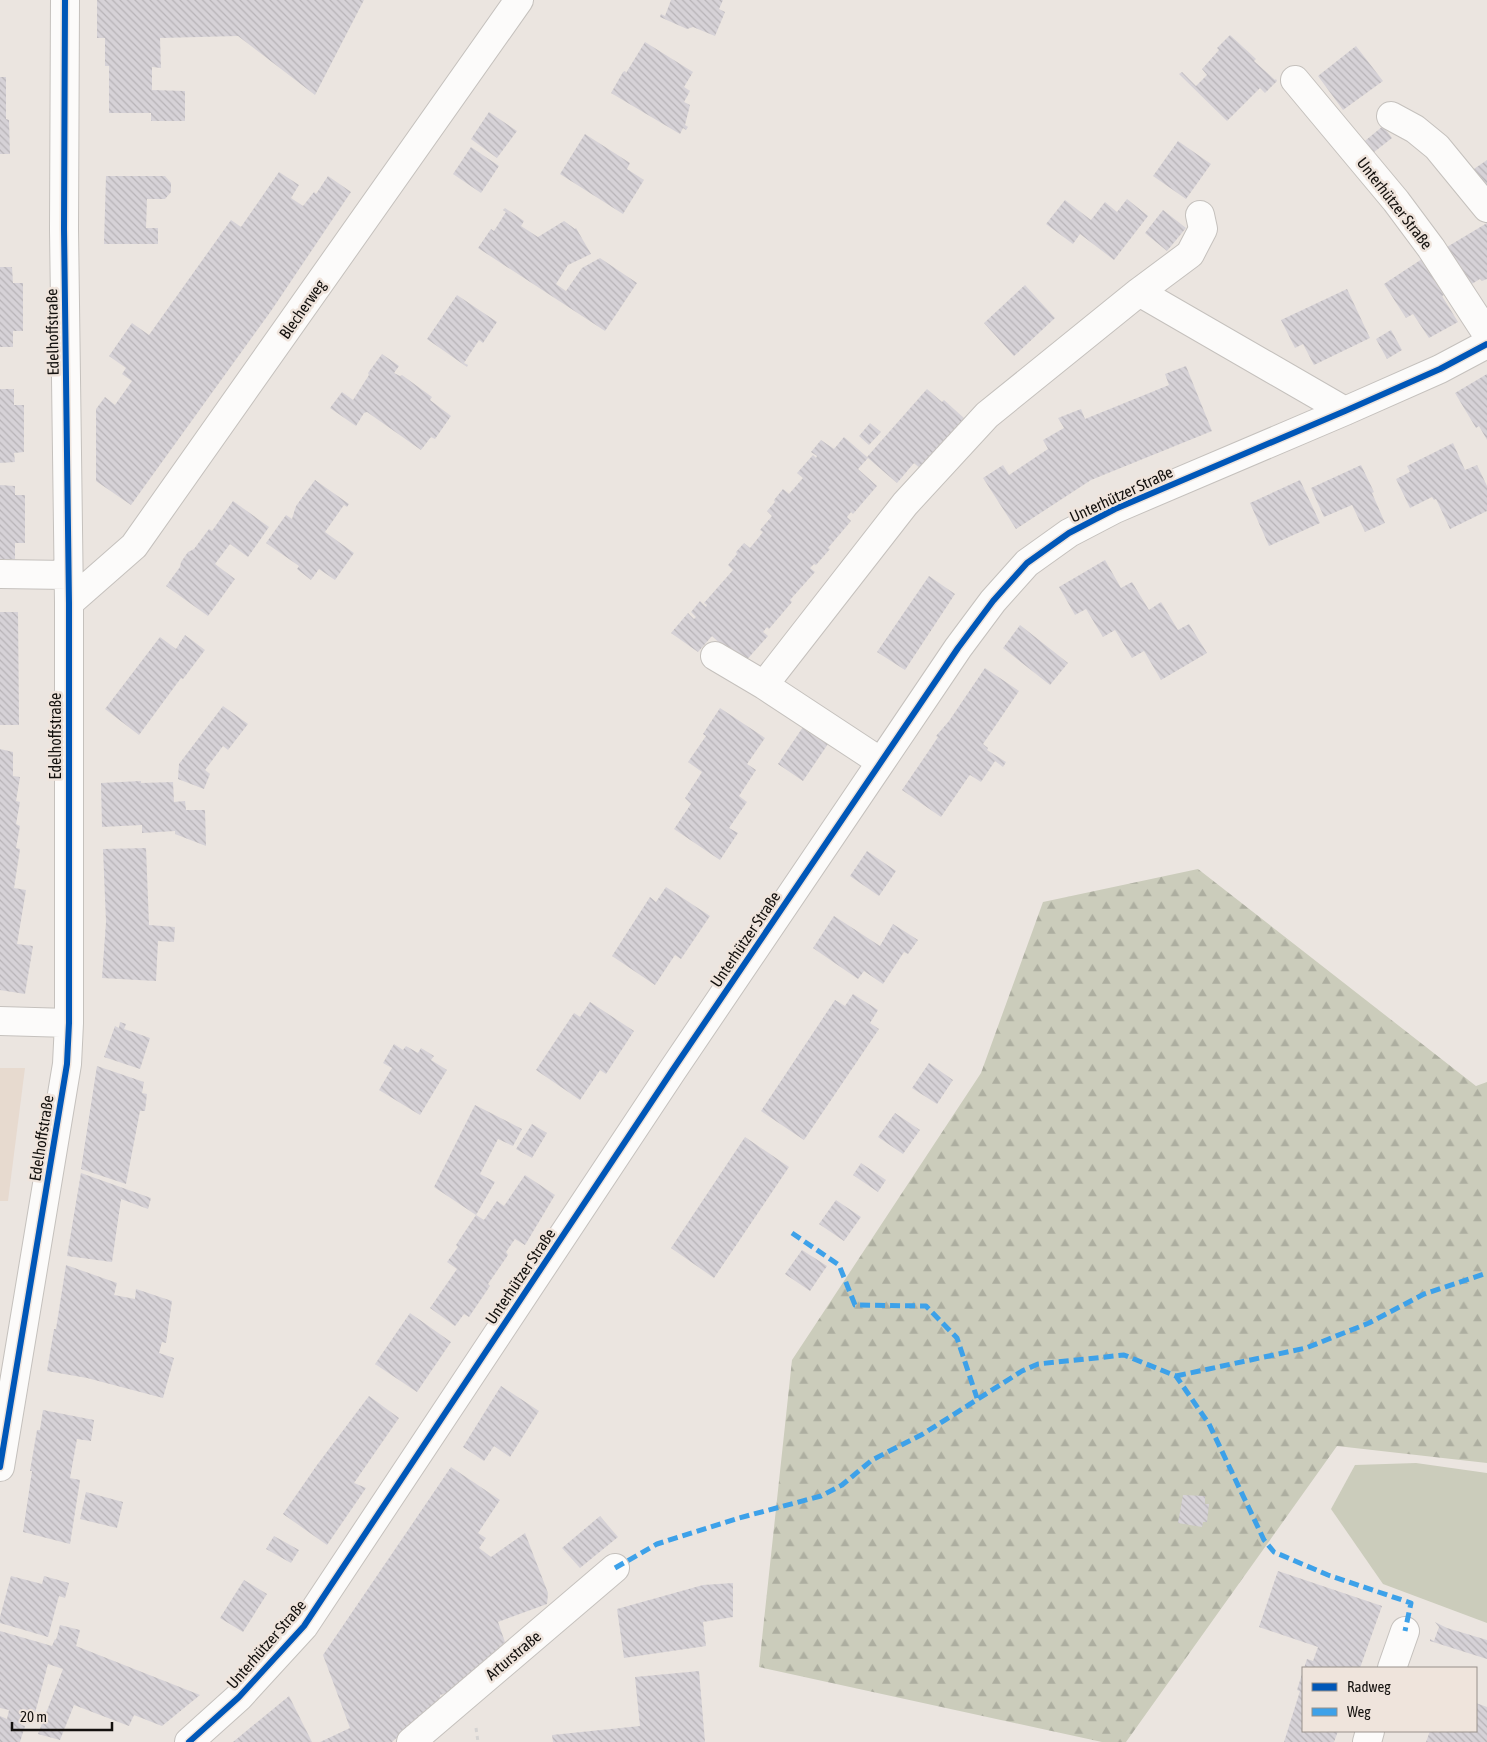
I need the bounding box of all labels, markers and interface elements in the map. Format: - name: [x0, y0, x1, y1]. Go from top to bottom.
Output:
- street label: Unterhützer Straße: [1354, 154, 1436, 252]
- street label: Blecherweg: [275, 276, 330, 343]
- street label: Edelhoffstraße: [42, 288, 62, 376]
- street label: Unterhützer Straße: [1067, 462, 1175, 526]
- street label: Edelhoffstraße: [46, 693, 64, 779]
- street label: Unterhützer Straße: [706, 888, 784, 990]
- street label: Edelhoffstraße: [25, 1094, 57, 1182]
- street label: Unterhützer Straße: [481, 1225, 559, 1327]
- street label: Unterhützer Straße: [223, 1596, 309, 1692]
- street label: Arturstraße: [482, 1627, 544, 1683]
- legend: [1302, 1667, 1477, 1732]
- text: Radweg: [1347, 1678, 1391, 1695]
- scale bar: [12, 1700, 112, 1732]
- text: Weg: [1347, 1703, 1371, 1720]
- text: 20 m: [20, 1708, 47, 1725]

